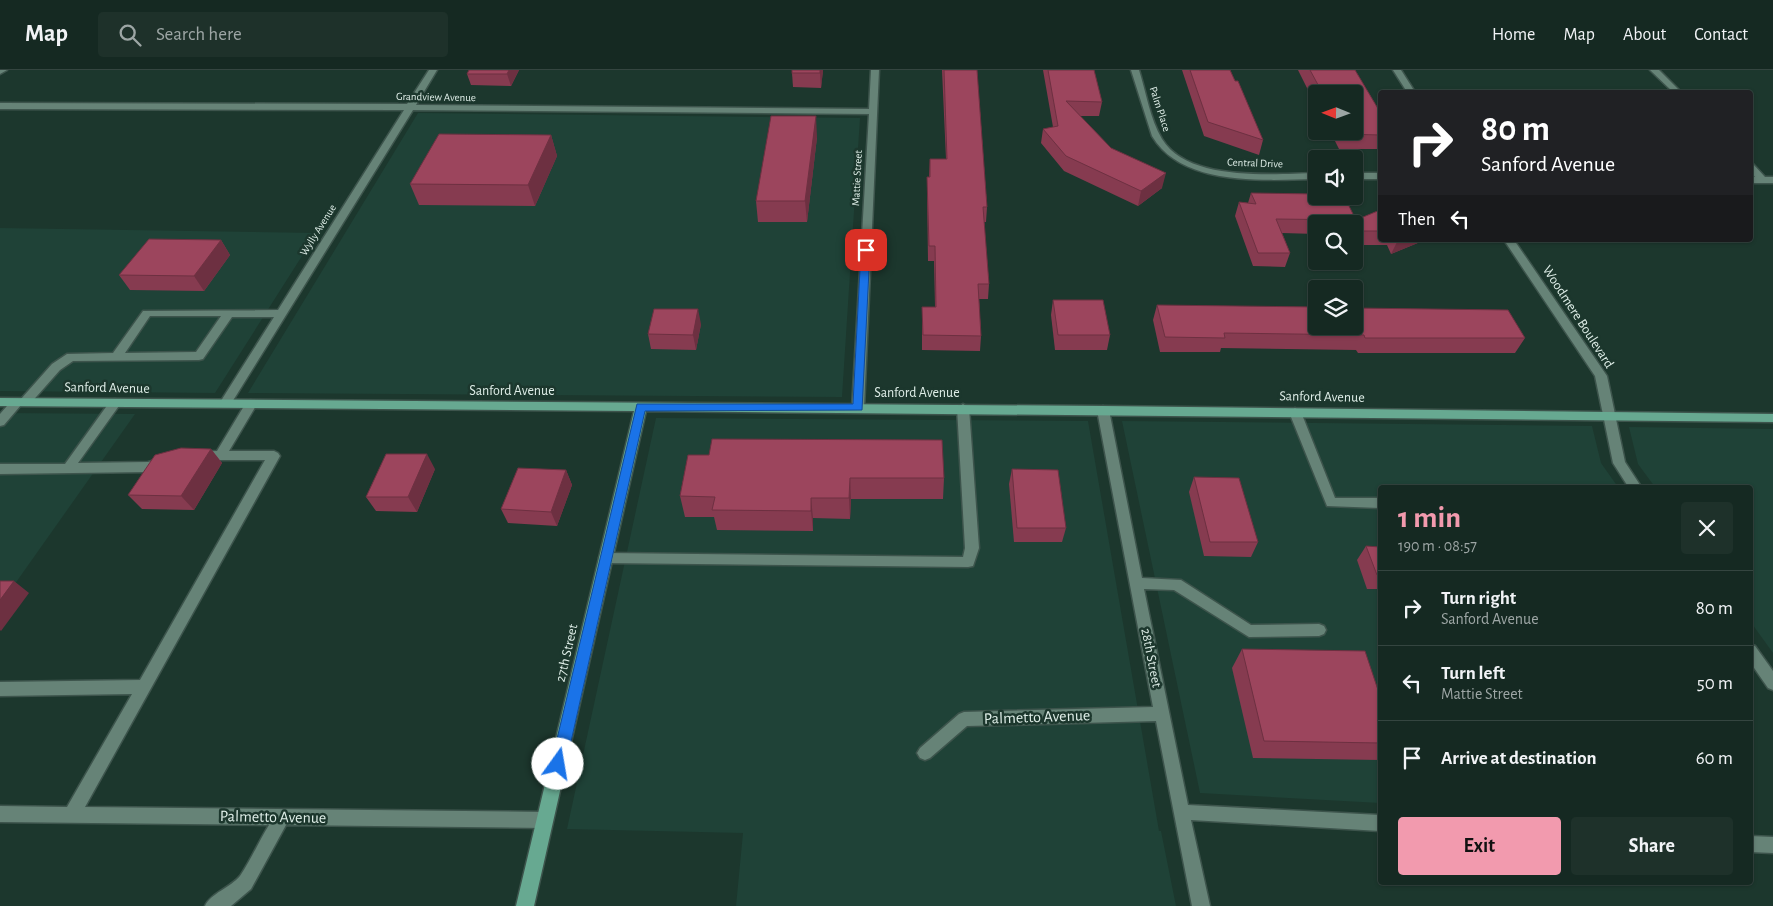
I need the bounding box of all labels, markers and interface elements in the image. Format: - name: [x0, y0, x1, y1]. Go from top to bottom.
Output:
- search box: [98, 12, 448, 57]
- icon: search: [116, 21, 144, 49]
- text: Map: [25, 22, 68, 46]
- text: Search here: [156, 25, 242, 44]
- text: Home: [1492, 26, 1535, 44]
- text: Map: [1563, 26, 1595, 44]
- text: About: [1623, 26, 1666, 44]
- text: Contact: [1694, 26, 1748, 44]
- street label: Palm Place: [1148, 85, 1172, 133]
- north arrow: [1308, 85, 1362, 140]
- map controls: [1308, 85, 1363, 335]
- street label: Grandview Avenue: [396, 91, 476, 103]
- icon: right: [1398, 110, 1463, 175]
- text: 80 m: [1481, 112, 1550, 147]
- street label: Mattie Street: [850, 149, 864, 206]
- button: sound: [1308, 150, 1363, 205]
- text: Sanford Avenue: [1481, 153, 1615, 175]
- street label: Central Drive: [1227, 157, 1283, 169]
- street label: Wylly Avenue: [298, 202, 338, 258]
- icon: left: [1446, 205, 1474, 233]
- text: Then: [1398, 210, 1436, 229]
- button: search: [1308, 215, 1363, 270]
- pin: [845, 229, 887, 271]
- icon: arrive: [852, 236, 880, 264]
- street label: Woodmere Boulevard: [1540, 263, 1616, 371]
- button: layers: [1308, 280, 1363, 335]
- street label: Sanford Avenue: [64, 380, 150, 396]
- street label: Sanford Avenue: [469, 384, 555, 398]
- street label: Sanford Avenue: [874, 386, 960, 400]
- street label: Sanford Avenue: [1279, 389, 1365, 405]
- button: close: [1681, 502, 1733, 554]
- text: 1 min: [1398, 503, 1461, 533]
- text: 190 m · 08:57: [1398, 538, 1477, 554]
- text: Turn right: [1441, 589, 1516, 608]
- icon: right: [1398, 594, 1426, 622]
- text: 80 m: [1696, 599, 1733, 618]
- text: Sanford Avenue: [1441, 611, 1539, 627]
- street label: 27th Street: [554, 622, 581, 683]
- street label: 28th Street: [1138, 627, 1164, 689]
- text: Turn left: [1441, 664, 1505, 683]
- icon: left: [1398, 669, 1426, 697]
- text: 50 m: [1697, 674, 1733, 693]
- text: Mattie Street: [1441, 686, 1523, 702]
- street label: Palmetto Avenue: [983, 707, 1091, 727]
- position arrow: [531, 737, 583, 789]
- icon: arrive: [1398, 744, 1426, 772]
- text: Arrive at destination: [1441, 749, 1597, 768]
- text: 60 m: [1696, 749, 1733, 768]
- street label: Palmetto Avenue: [220, 808, 326, 826]
- button: Exit: [1398, 817, 1561, 875]
- button: Share: [1571, 817, 1733, 875]

